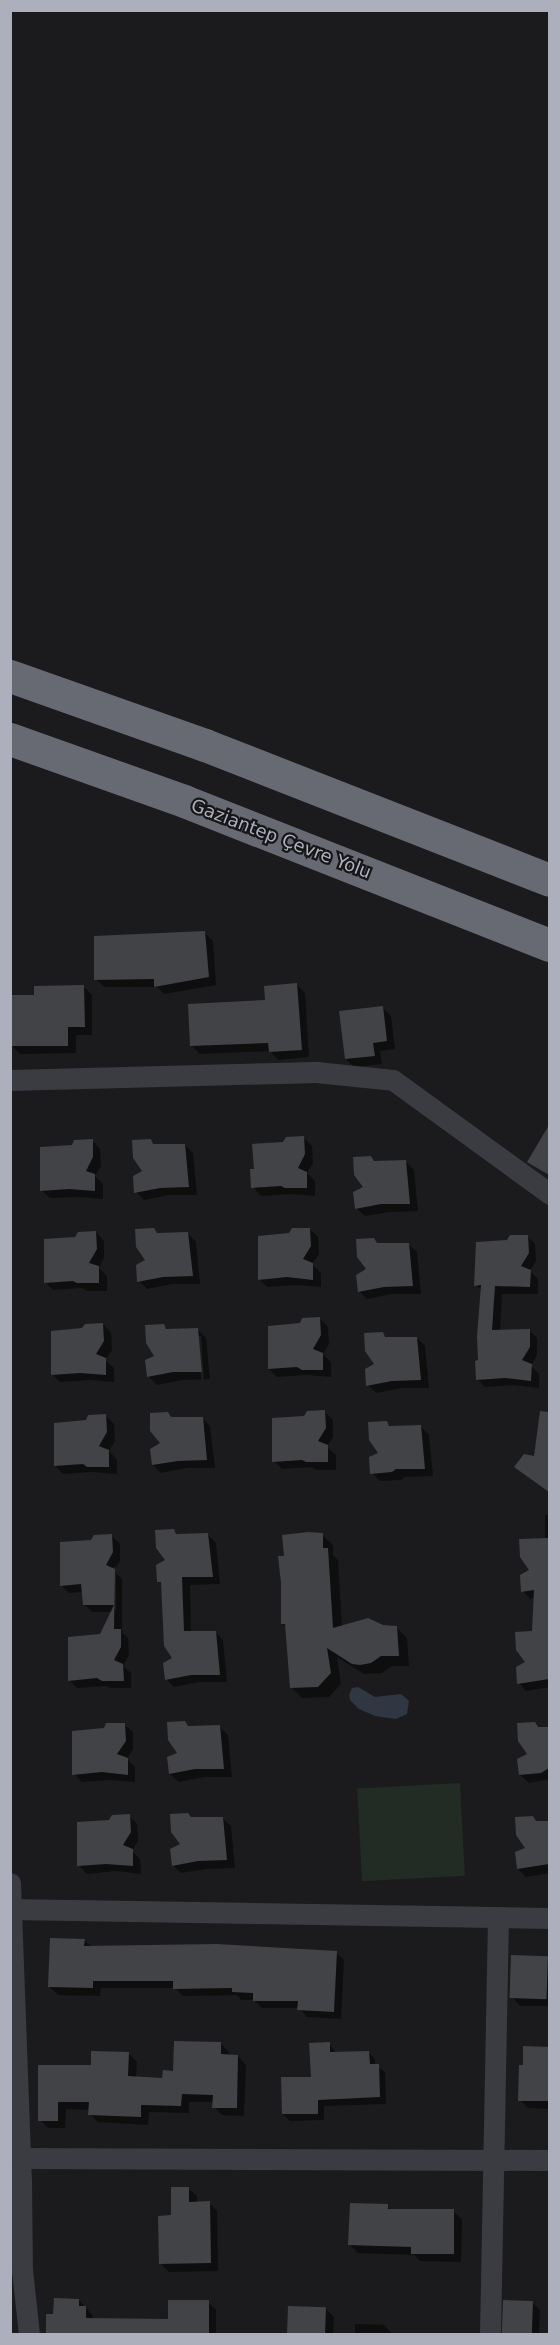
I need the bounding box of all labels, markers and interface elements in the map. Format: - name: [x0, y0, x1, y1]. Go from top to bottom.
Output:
- street label: Gaziantep Çevre Yolu: [188, 795, 374, 883]

